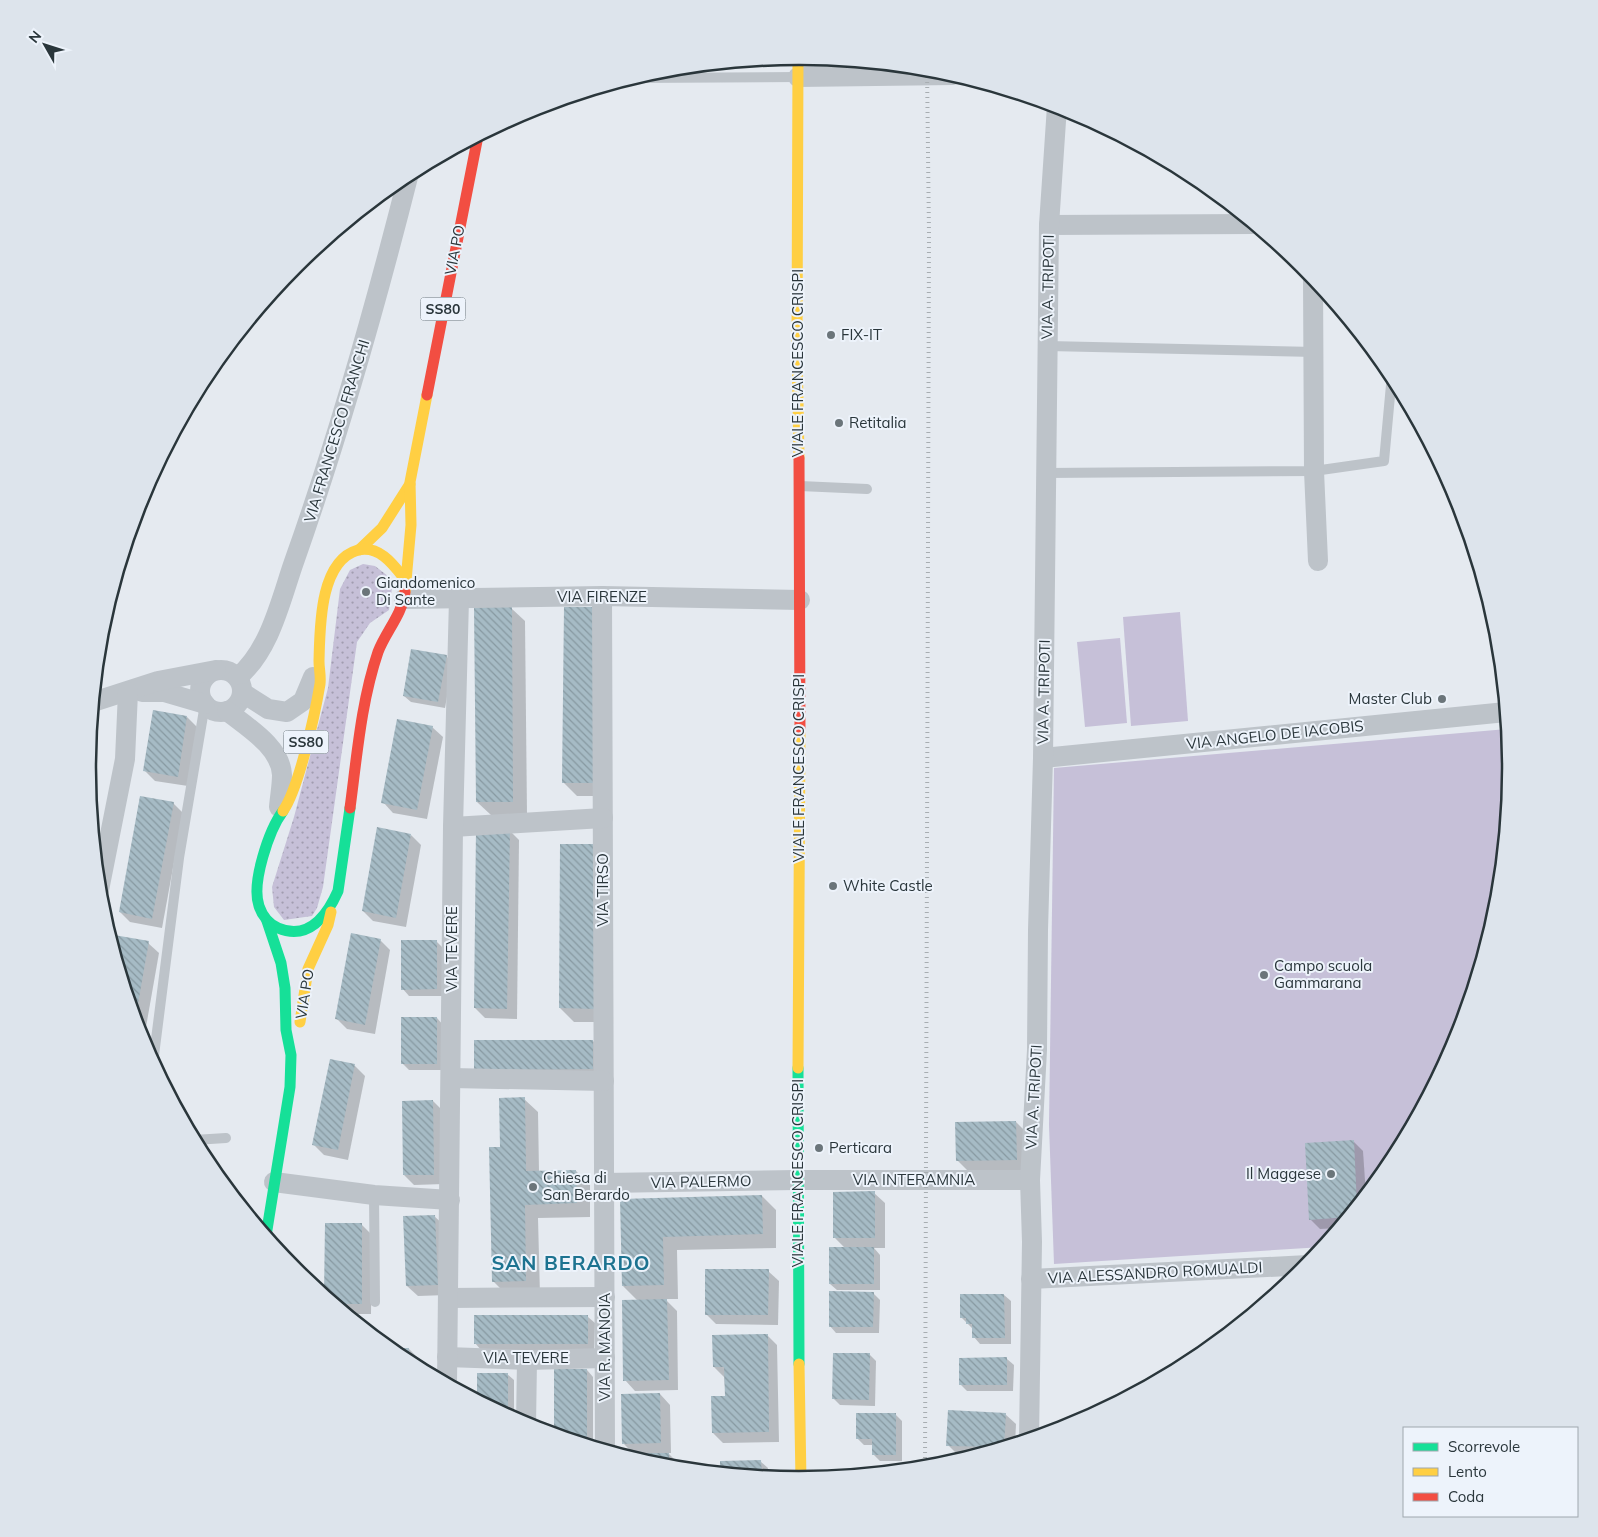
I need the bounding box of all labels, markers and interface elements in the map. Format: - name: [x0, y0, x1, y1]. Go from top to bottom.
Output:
- north arrow: [20, 20, 70, 70]
- text: N: [25, 27, 45, 47]
- street label: VIA PO: [440, 223, 469, 277]
- street label: VIA A. TRIPOTI: [1037, 234, 1058, 340]
- street label: VIALE FRANCESCO CRISPI: [788, 269, 807, 457]
- road number: SS80: [420, 298, 466, 320]
- place label: FIX-IT: [841, 325, 882, 344]
- marker: FIX-IT: [825, 329, 837, 341]
- street label: VIA FRANCESCO FRANCHI: [300, 337, 373, 525]
- place label: Retitalia: [849, 413, 907, 432]
- marker: Retitalia: [833, 417, 845, 429]
- place label: Giandomenico Di Sante: [376, 573, 475, 609]
- marker: Giandomenico Di Sante: [360, 586, 372, 598]
- street label: VIA FIRENZE: [557, 587, 647, 606]
- street label: VIA A. TRIPOTI: [1033, 639, 1054, 745]
- street label: VIALE FRANCESCO CRISPI: [789, 674, 808, 862]
- place label: Master Club: [1349, 689, 1432, 708]
- marker: Master Club: [1436, 693, 1448, 705]
- street label: VIA ANGELO DE IACOBIS: [1185, 716, 1364, 753]
- road number: SS80: [284, 730, 328, 754]
- street label: VIA TIRSO: [593, 853, 612, 927]
- place label: White Castle: [843, 876, 933, 895]
- marker: White Castle: [827, 880, 839, 892]
- street label: VIA TEVERE: [442, 906, 461, 992]
- place label: Campo scuola Gammarana: [1274, 956, 1372, 992]
- street label: VIA PO: [291, 967, 318, 1020]
- marker: Campo scuola Gammarana: [1258, 969, 1270, 981]
- street label: VIA A. TRIPOTI: [1021, 1044, 1046, 1150]
- street label: VIALE FRANCESCO CRISPI: [788, 1079, 807, 1267]
- place label: Perticara: [829, 1138, 892, 1157]
- marker: Perticara: [813, 1142, 825, 1154]
- place label: Il Maggese: [1246, 1164, 1321, 1183]
- place label: Chiesa di San Berardo: [543, 1168, 630, 1204]
- marker: Il Maggese: [1325, 1168, 1337, 1180]
- street label: VIA INTERAMNIA: [853, 1170, 975, 1189]
- street label: VIA PALERMO: [650, 1171, 752, 1192]
- marker: Chiesa di San Berardo: [527, 1181, 539, 1193]
- district label: SAN BERARDO: [492, 1250, 650, 1275]
- street label: VIA ALESSANDRO ROMUALDI: [1047, 1257, 1263, 1288]
- street label: VIA R. MANOIA: [595, 1293, 614, 1401]
- street label: VIA TEVERE: [483, 1348, 569, 1367]
- legend: [1403, 1427, 1578, 1517]
- text: Scorrevole: [1448, 1437, 1520, 1456]
- text: Lento: [1448, 1462, 1487, 1481]
- text: Coda: [1448, 1487, 1484, 1506]

